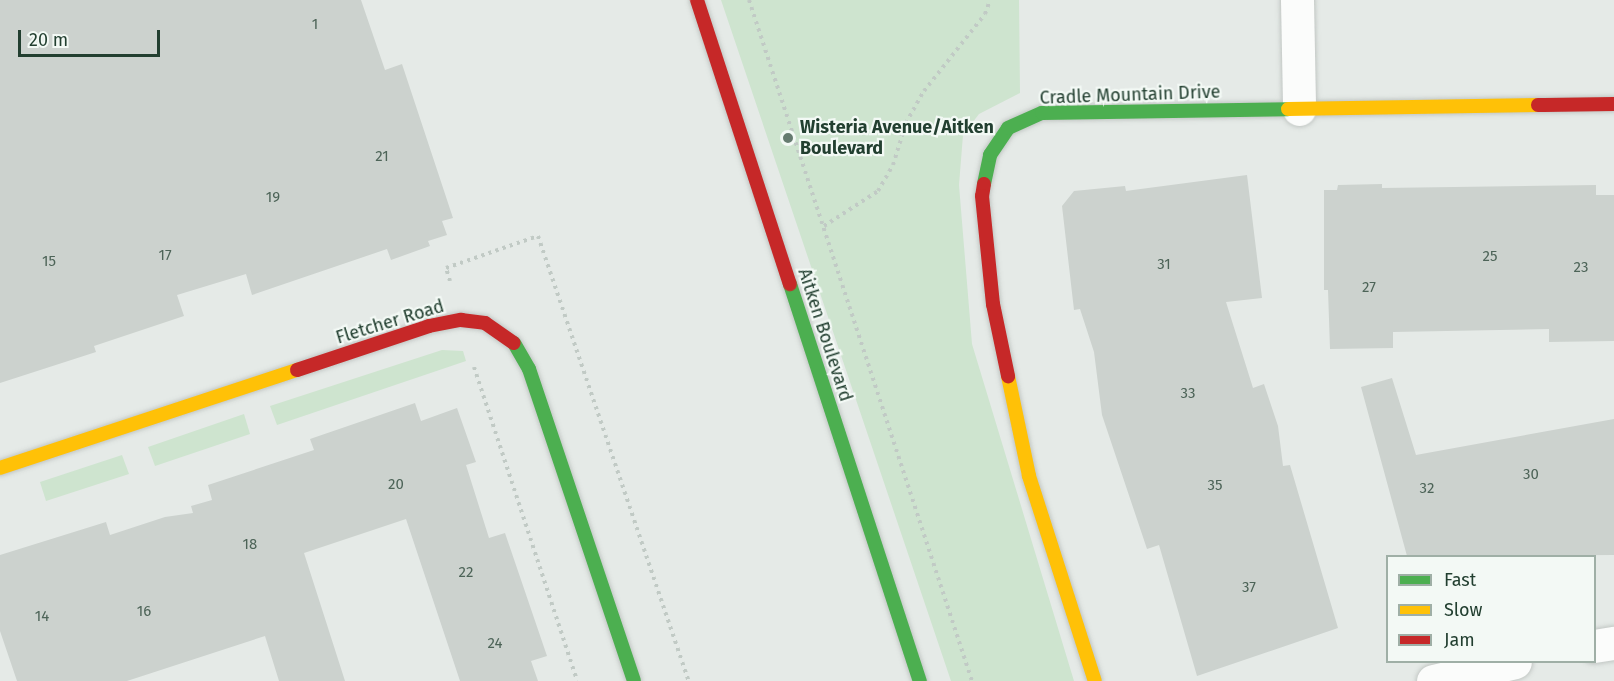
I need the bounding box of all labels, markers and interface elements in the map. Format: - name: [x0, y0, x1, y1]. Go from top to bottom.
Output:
- house number: 1: [312, 16, 318, 34]
- scale bar: [21, 18, 164, 56]
- text: 20 m: [29, 29, 68, 51]
- street label: Cradle Mountain Drive: [1039, 81, 1221, 109]
- place label: Wisteria Avenue/Aitken Boulevard: [800, 117, 994, 160]
- marker: Wisteria Avenue/Aitken Boulevard: [781, 131, 795, 145]
- house number: 21: [375, 148, 389, 166]
- house number: 19: [266, 189, 280, 207]
- house number: 17: [158, 247, 172, 265]
- house number: 25: [1483, 248, 1497, 266]
- house number: 15: [42, 253, 56, 271]
- house number: 31: [1157, 256, 1171, 274]
- house number: 23: [1574, 259, 1588, 277]
- street label: Aitken Boulevard: [793, 266, 857, 404]
- house number: 27: [1362, 279, 1376, 297]
- street label: Fletcher Road: [333, 295, 447, 349]
- house number: 33: [1181, 385, 1195, 403]
- house number: 30: [1523, 466, 1539, 484]
- house number: 20: [388, 476, 404, 494]
- house number: 35: [1208, 477, 1222, 495]
- house number: 32: [1420, 480, 1434, 498]
- house number: 18: [243, 536, 257, 554]
- legend: [1386, 555, 1596, 663]
- house number: 22: [459, 564, 473, 582]
- text: Fast: [1444, 569, 1476, 591]
- house number: 37: [1242, 579, 1256, 597]
- text: Slow: [1444, 599, 1482, 621]
- house number: 16: [137, 603, 151, 621]
- house number: 14: [35, 608, 49, 626]
- text: Jam: [1444, 629, 1475, 651]
- house number: 24: [488, 635, 502, 653]

